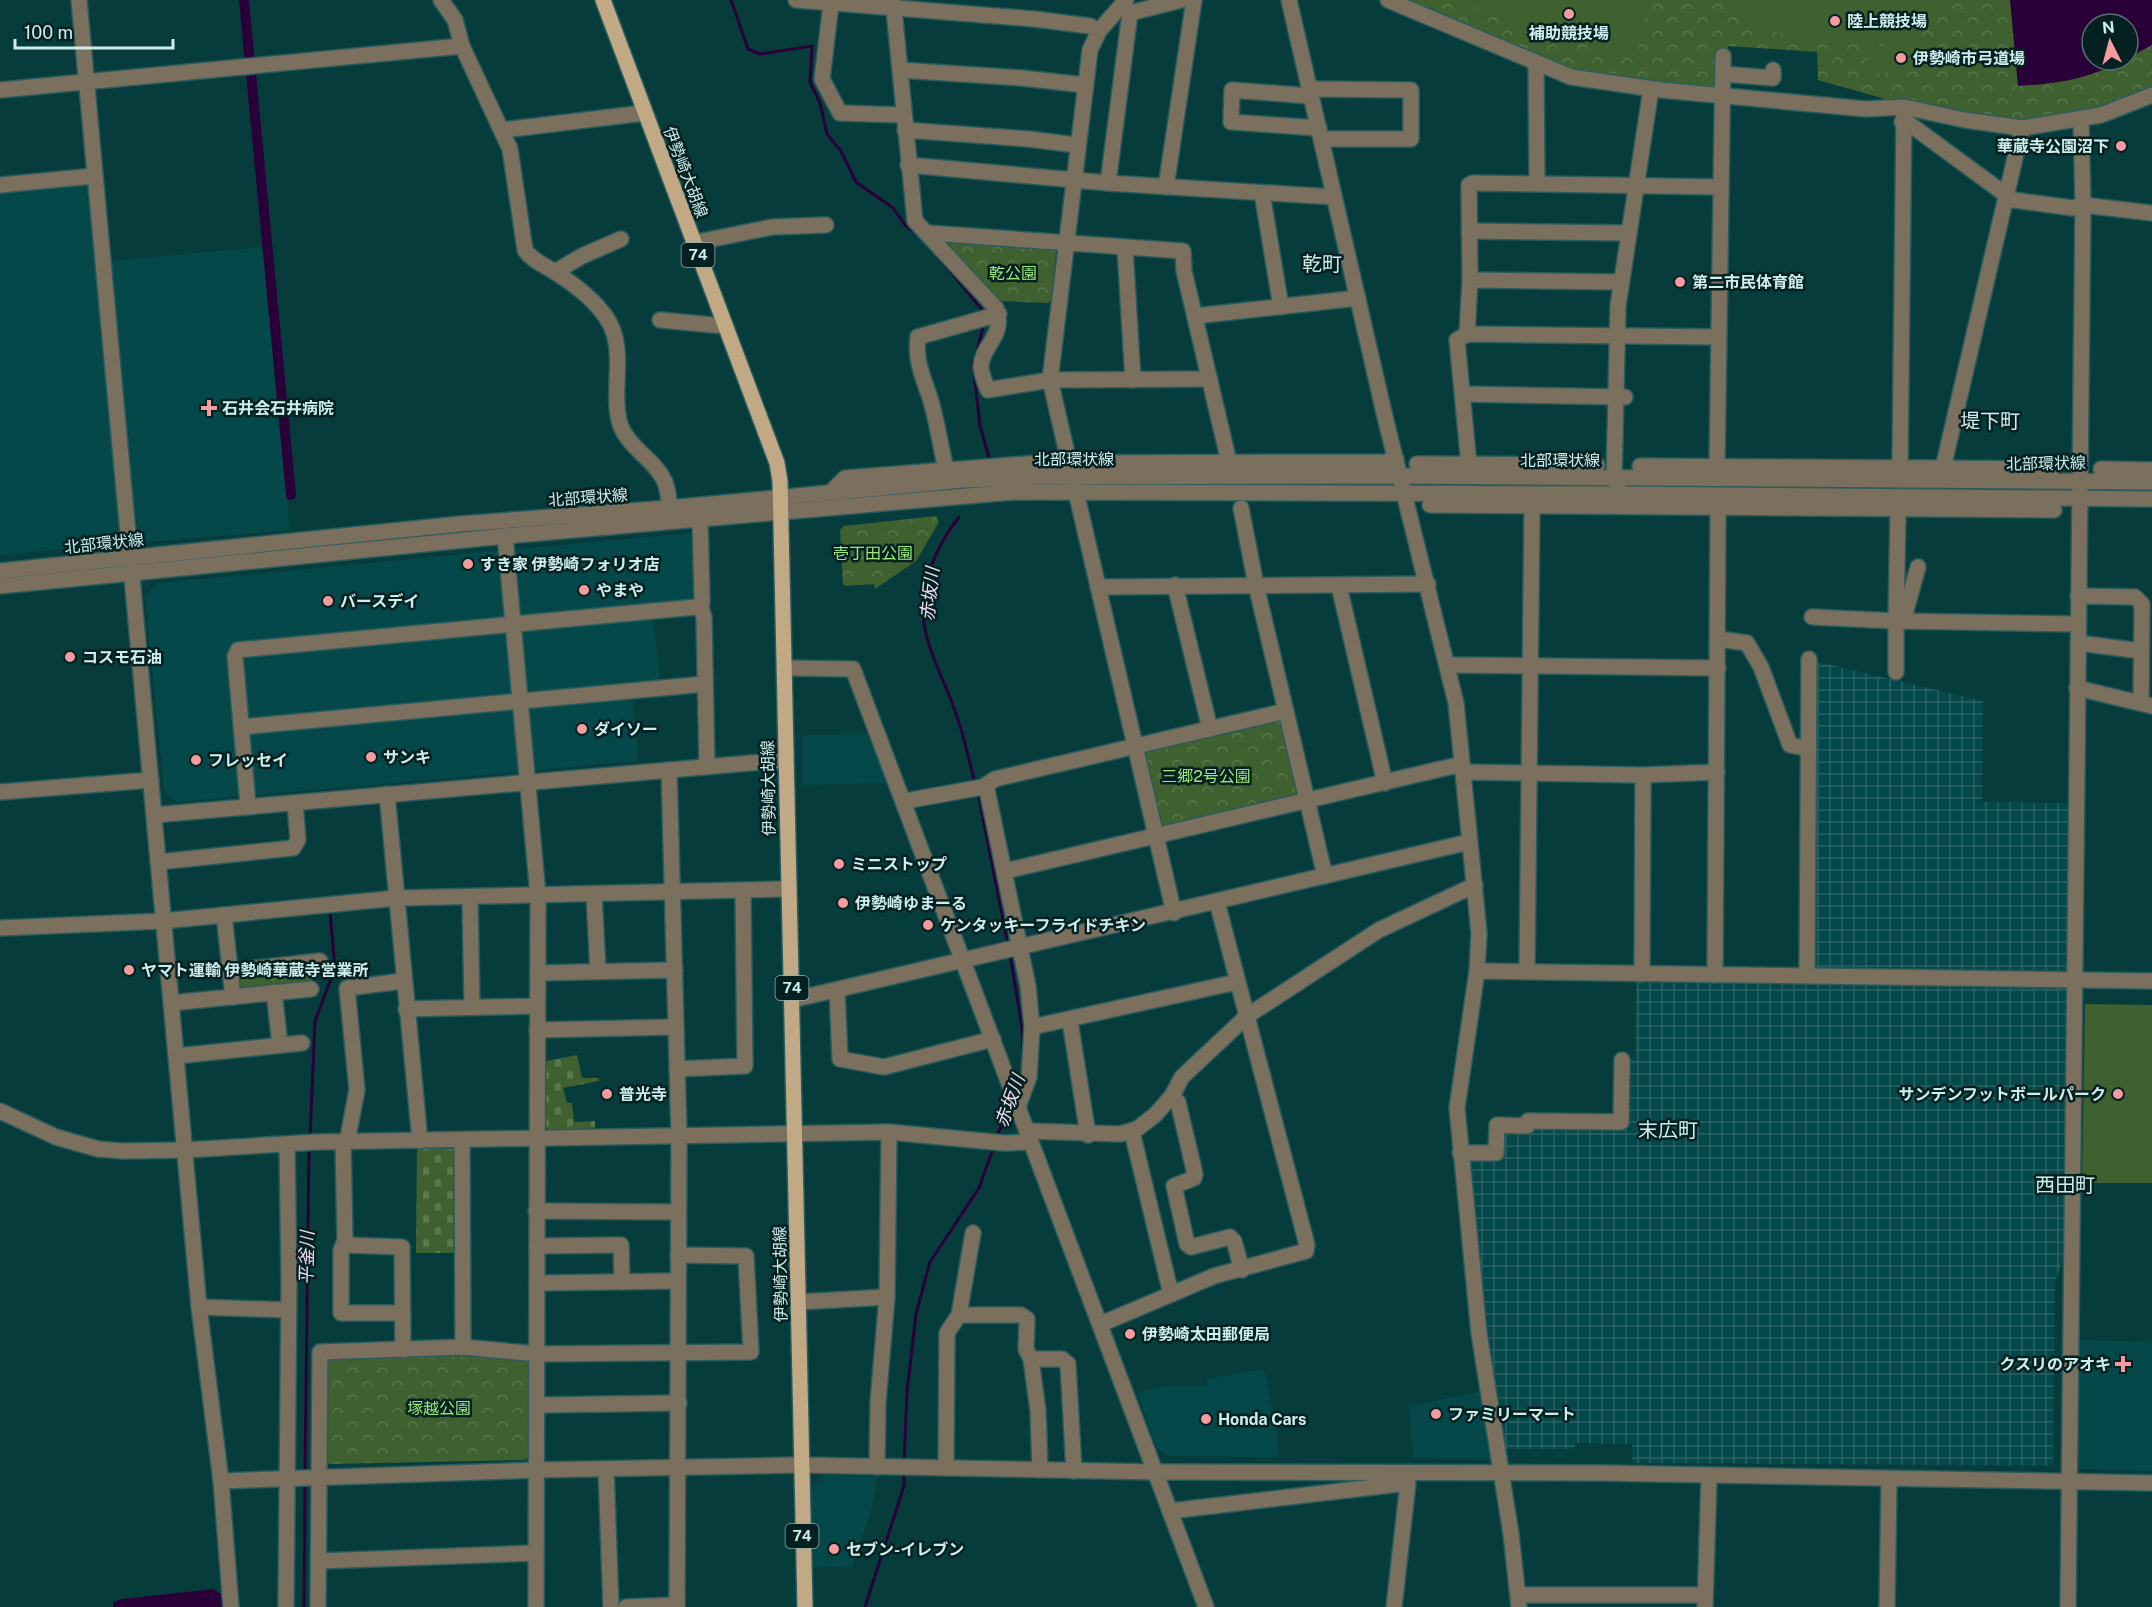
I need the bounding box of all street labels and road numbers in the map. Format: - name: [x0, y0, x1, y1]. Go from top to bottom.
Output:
- street label: 伊勢崎大胡線: [659, 124, 712, 220]
- road number: 74: [682, 243, 714, 267]
- street label: 北部環状線: [1034, 450, 1114, 469]
- street label: 北部環状線: [1520, 451, 1600, 470]
- street label: 北部環状線: [2006, 453, 2086, 474]
- street label: 北部環状線: [547, 485, 629, 510]
- street label: 北部環状線: [63, 530, 145, 557]
- street label: 伊勢崎大胡線: [758, 740, 779, 836]
- road number: 74: [776, 976, 808, 1000]
- street label: 伊勢崎大胡線: [770, 1226, 791, 1322]
- road number: 74: [786, 1524, 818, 1548]

